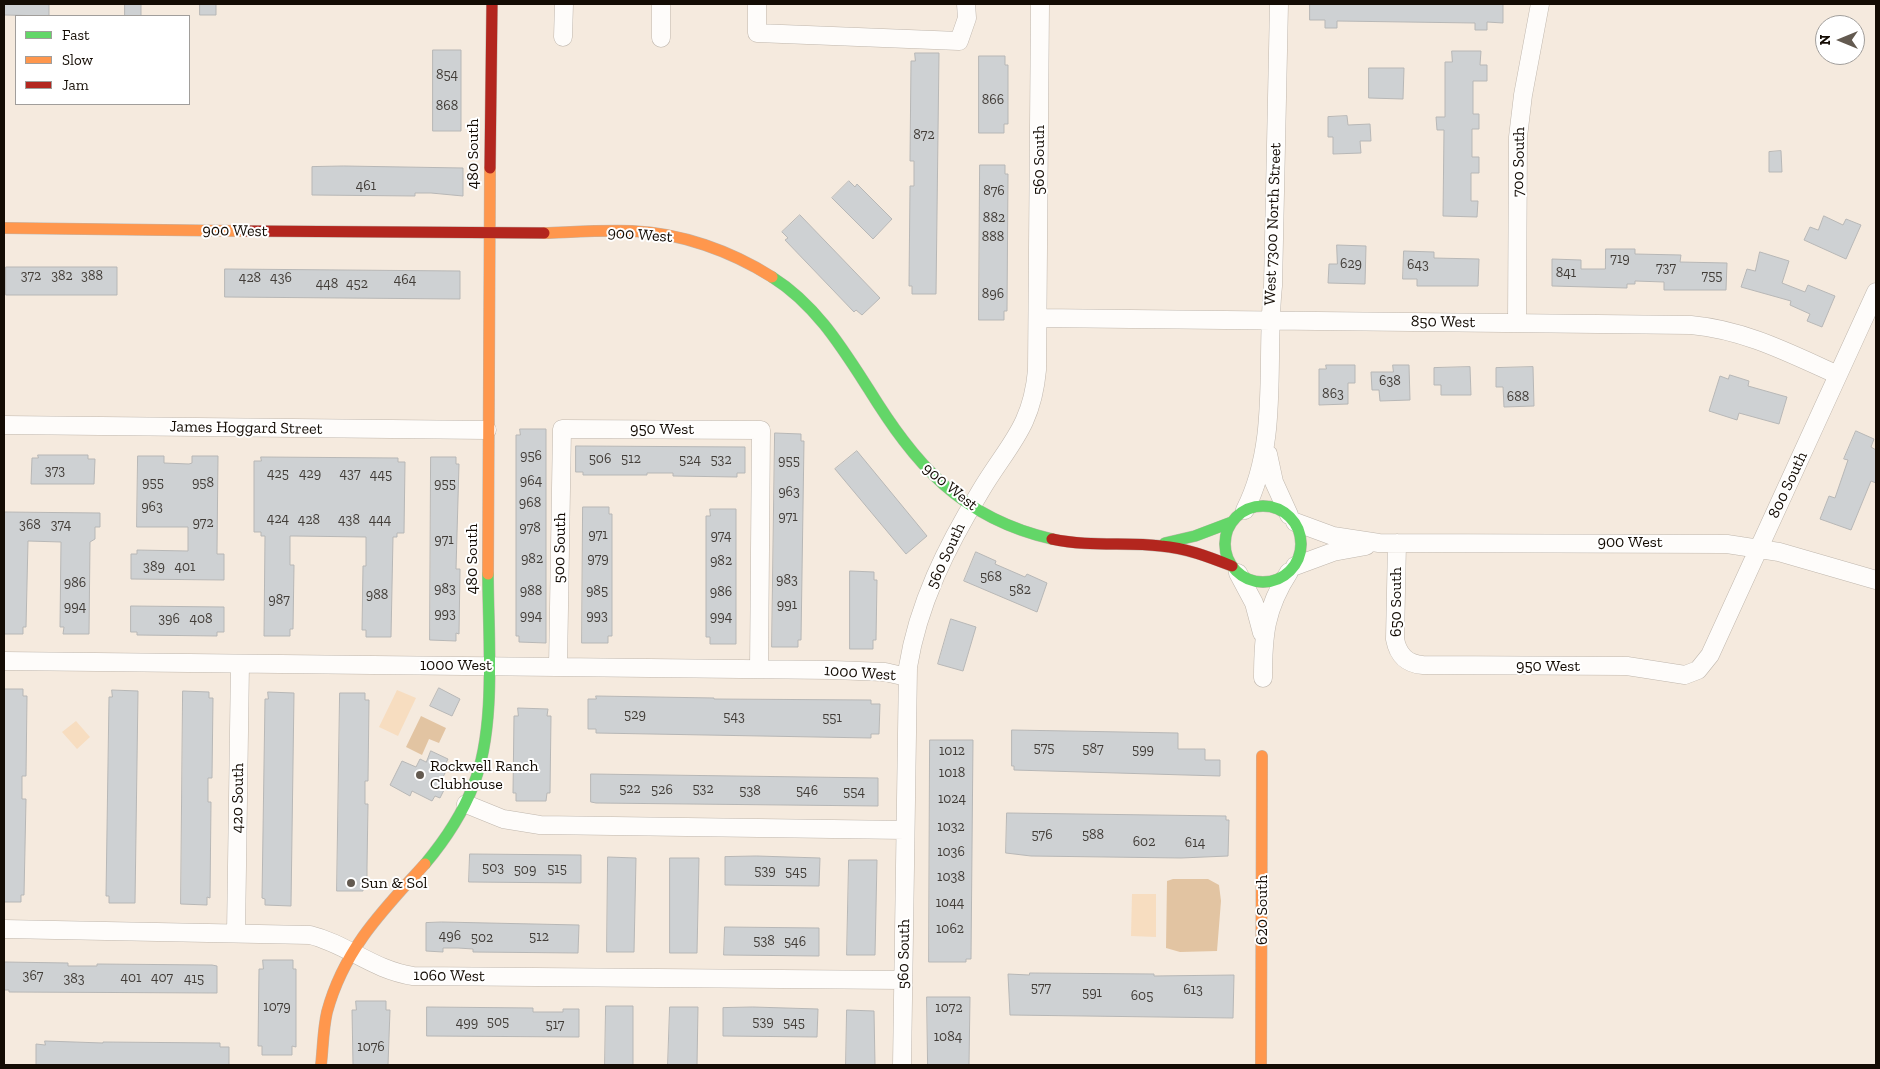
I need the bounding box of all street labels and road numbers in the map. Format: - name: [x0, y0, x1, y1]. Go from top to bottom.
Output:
- street label: 480 South: [463, 119, 483, 189]
- street label: 560 South: [1029, 125, 1049, 195]
- street label: 700 South: [1509, 127, 1529, 197]
- street label: West 7300 North Street: [1261, 142, 1285, 306]
- street label: 900 West: [202, 221, 268, 241]
- street label: 900 West: [607, 223, 673, 247]
- street label: 850 West: [1411, 312, 1475, 332]
- street label: James Hoggard Street: [169, 417, 323, 439]
- street label: 950 West: [630, 419, 694, 439]
- street label: 800 South: [1764, 449, 1812, 521]
- street label: 900 West: [919, 459, 981, 515]
- street label: 500 South: [550, 512, 570, 584]
- street label: 560 South: [922, 520, 970, 592]
- street label: 480 South: [462, 524, 482, 594]
- street label: 900 West: [1597, 532, 1663, 552]
- street label: 650 South: [1386, 567, 1406, 637]
- street label: 1000 West: [420, 655, 492, 675]
- street label: 950 West: [1516, 656, 1580, 676]
- street label: 1000 West: [823, 661, 897, 685]
- street label: 420 South: [228, 763, 248, 833]
- street label: 620 South: [1252, 875, 1272, 945]
- street label: 560 South: [894, 919, 914, 989]
- street label: 1060 West: [413, 966, 485, 986]

